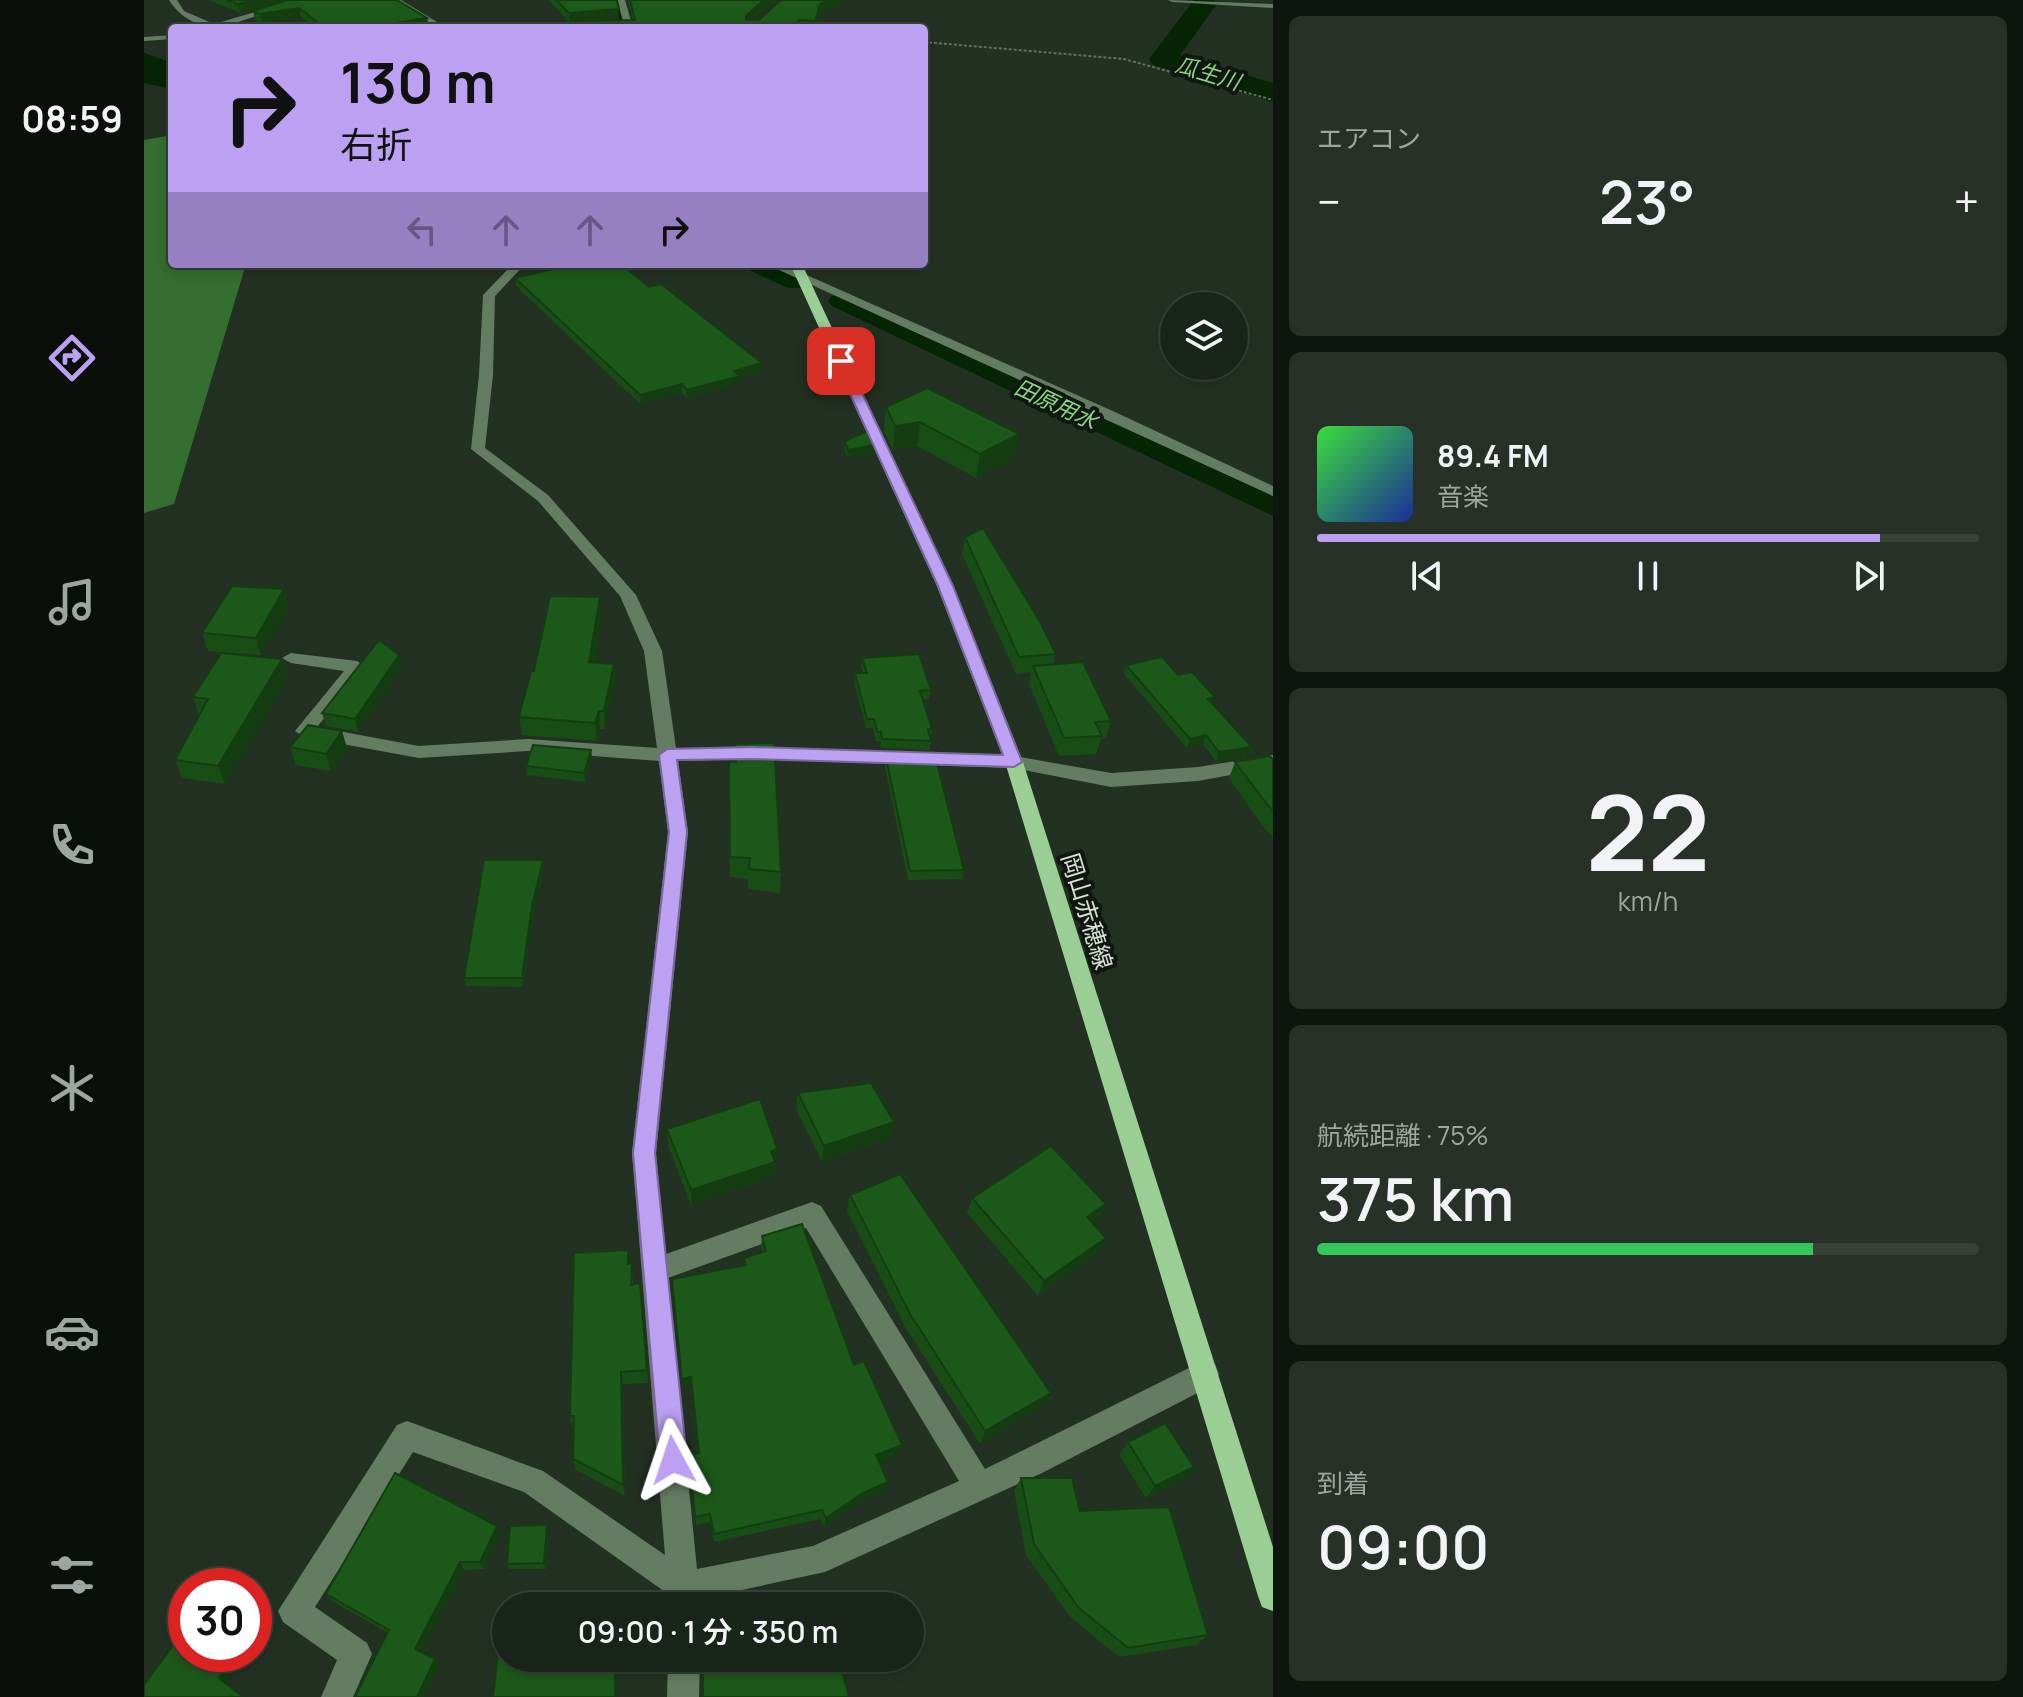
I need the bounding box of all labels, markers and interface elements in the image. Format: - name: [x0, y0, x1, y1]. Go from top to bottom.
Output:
- text: 130 m: [340, 43, 496, 120]
- water label: 瓜生川: [1172, 49, 1246, 98]
- icon: right: [208, 56, 312, 160]
- text: 08:59: [21, 94, 123, 143]
- text: 右折: [340, 120, 412, 169]
- text: エアコン: [1317, 120, 1421, 156]
- text: 23°: [1599, 160, 1695, 242]
- text: −: [1317, 171, 1341, 231]
- text: +: [1954, 171, 1979, 231]
- icon: left: [400, 208, 444, 252]
- icon: ahead: [484, 208, 528, 252]
- icon: ahead: [568, 208, 612, 252]
- icon: right: [652, 208, 696, 252]
- map controls: [1160, 292, 1248, 380]
- button: layers: [1160, 292, 1248, 380]
- pin: [807, 327, 875, 395]
- icon: directions: [44, 330, 100, 386]
- icon: arrive: [819, 339, 863, 383]
- water label: 田原用水: [1010, 372, 1104, 437]
- text: 89.4 FM: [1437, 435, 1549, 476]
- text: 音楽: [1437, 478, 1489, 514]
- icon: previous: [1405, 554, 1449, 598]
- icon: pause: [1626, 554, 1670, 598]
- icon: next: [1847, 554, 1891, 598]
- icon: music: [44, 574, 100, 630]
- text: 22: [1586, 760, 1710, 902]
- icon: phone: [44, 817, 100, 873]
- street label: 岡山赤穂線: [1055, 849, 1121, 973]
- text: km/h: [1618, 883, 1678, 919]
- icon: climate: [44, 1060, 100, 1116]
- text: 航続距離 · 75%: [1317, 1117, 1489, 1153]
- text: 375 km: [1317, 1157, 1514, 1239]
- icon: car: [44, 1304, 100, 1360]
- position arrow: [631, 1418, 715, 1502]
- text: 到着: [1317, 1465, 1369, 1501]
- text: 09:00: [1317, 1505, 1490, 1587]
- icon: filters: [44, 1547, 100, 1603]
- speed limit sign: 30: [168, 1568, 272, 1672]
- text: 09:00 · 1 分 · 350 m: [578, 1611, 838, 1652]

